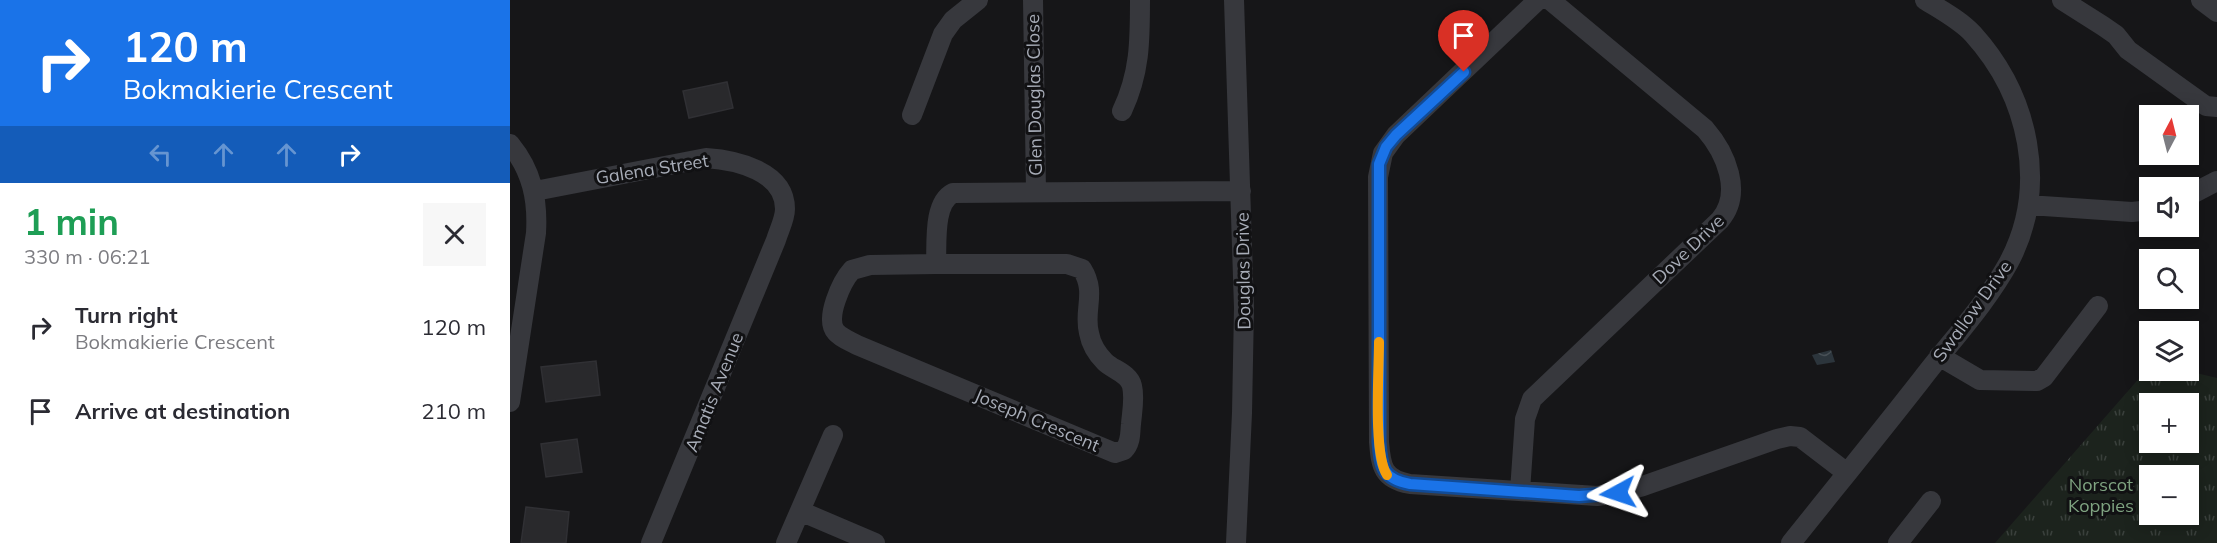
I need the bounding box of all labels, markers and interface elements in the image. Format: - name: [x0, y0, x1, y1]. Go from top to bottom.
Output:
- pin: [1438, 10, 1489, 72]
- street label: Glen Douglas Close: [1021, 14, 1047, 176]
- icon: arrive: [1447, 19, 1480, 52]
- text: 120 m: [123, 20, 248, 73]
- icon: right: [24, 24, 102, 102]
- text: Bokmakierie Crescent: [123, 72, 393, 106]
- north arrow: [2139, 105, 2199, 165]
- map controls: [2139, 105, 2199, 525]
- icon: left: [144, 138, 177, 171]
- icon: ahead: [207, 138, 240, 171]
- icon: ahead: [270, 138, 303, 171]
- icon: right: [333, 138, 366, 171]
- street label: Galena Street: [594, 149, 710, 189]
- button: sound: [2139, 177, 2199, 237]
- text: 1 min: [24, 199, 119, 244]
- button: close: [423, 203, 486, 266]
- street label: Dove Drive: [1647, 209, 1729, 289]
- street label: Douglas Drive: [1230, 212, 1256, 330]
- text: 330 m · 06:21: [24, 244, 150, 269]
- button: search: [2139, 249, 2199, 309]
- street label: Swallow Drive: [1927, 256, 2017, 366]
- text: Turn right: [75, 301, 178, 329]
- icon: right: [24, 311, 57, 344]
- text: 120 m: [421, 313, 486, 341]
- button: layers: [2139, 321, 2199, 381]
- text: Bokmakierie Crescent: [75, 329, 275, 354]
- street label: Amatis Avenue: [680, 329, 748, 455]
- street label: Joseph Crescent: [971, 383, 1103, 457]
- button: +: [2139, 393, 2199, 453]
- icon: arrive: [24, 395, 57, 428]
- text: Arrive at destination: [75, 397, 290, 425]
- text: 210 m: [421, 397, 486, 425]
- position arrow: [1586, 461, 1650, 525]
- button: −: [2139, 465, 2199, 525]
- park label: Norscot Koppies: [2068, 473, 2134, 517]

